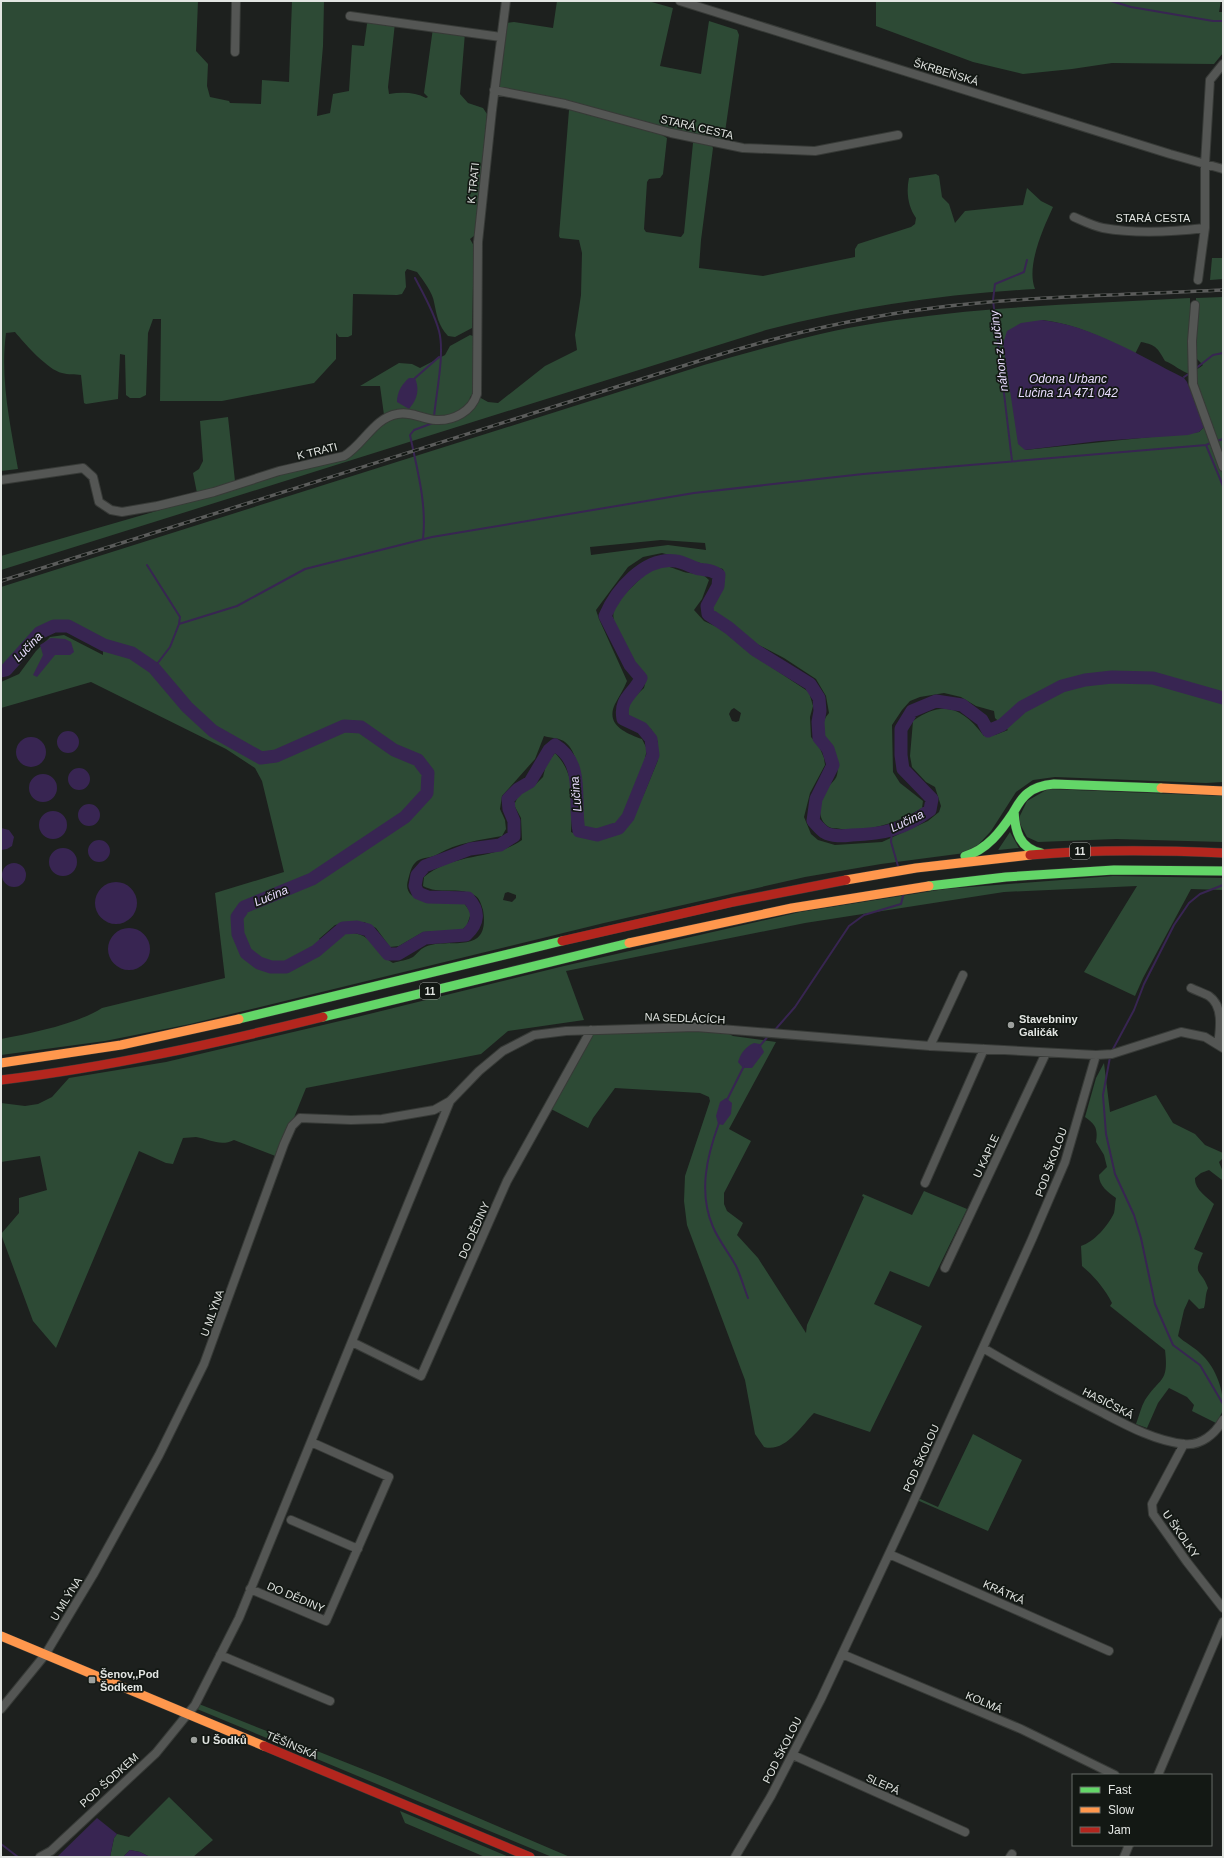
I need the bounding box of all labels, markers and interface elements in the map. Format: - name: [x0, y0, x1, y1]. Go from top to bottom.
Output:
- street label: ŠKRBEŇSKÁ: [912, 56, 981, 88]
- street label: STARÁ CESTA: [659, 113, 735, 141]
- street label: K TRATI: [465, 162, 481, 204]
- street label: STARÁ CESTA: [1116, 212, 1191, 224]
- water label: náhon-z Lučiny: [987, 309, 1011, 392]
- water label: Odona Urbanc Lučina 1A 471 042: [1018, 372, 1118, 400]
- street label: K TRATI: [296, 440, 338, 462]
- water label: Lučina: [11, 629, 46, 665]
- water label: Lučina: [567, 775, 585, 812]
- water label: Lučina: [888, 807, 926, 835]
- road number: 11: [1070, 843, 1090, 859]
- water label: Lučina: [252, 883, 290, 909]
- road number: 11: [420, 983, 440, 999]
- street label: NA SEDLÁCÍCH: [644, 1011, 726, 1025]
- place label: Stavebniny Galičák: [1019, 1013, 1079, 1038]
- marker: Stavebniny Galičák: [1006, 1020, 1016, 1030]
- street label: POD ŠKOLOU: [1033, 1126, 1069, 1198]
- street label: U KAPLE: [971, 1132, 1001, 1180]
- street label: DO DĚDINY: [456, 1199, 492, 1260]
- street label: U MLÝNA: [198, 1287, 226, 1338]
- street label: HASIČSKÁ: [1080, 1385, 1136, 1421]
- street label: POD ŠKOLOU: [901, 1422, 941, 1494]
- street label: U ŠKOLKY: [1160, 1508, 1202, 1561]
- street label: U MLÝNA: [48, 1575, 84, 1623]
- street label: KRÁTKÁ: [981, 1578, 1027, 1607]
- street label: DO DĚDINY: [266, 1580, 327, 1615]
- place label: Šenov,,Pod Šodkem: [100, 1668, 159, 1693]
- marker: Šenov,,Pod Šodkem: [87, 1675, 97, 1685]
- street label: KOLMÁ: [964, 1689, 1005, 1715]
- street label: POD ŠKOLOU: [760, 1715, 804, 1785]
- street label: TĚŠÍNSKÁ: [265, 1729, 320, 1761]
- place label: U Šodků: [202, 1734, 247, 1746]
- marker: U Šodků: [189, 1735, 199, 1745]
- street label: POD ŠODKEM: [77, 1751, 141, 1809]
- street label: SLEPÁ: [864, 1771, 902, 1797]
- legend: [1072, 1774, 1212, 1846]
- text: Fast: [1108, 1783, 1132, 1797]
- text: Slow: [1108, 1803, 1134, 1817]
- text: Jam: [1108, 1823, 1131, 1837]

